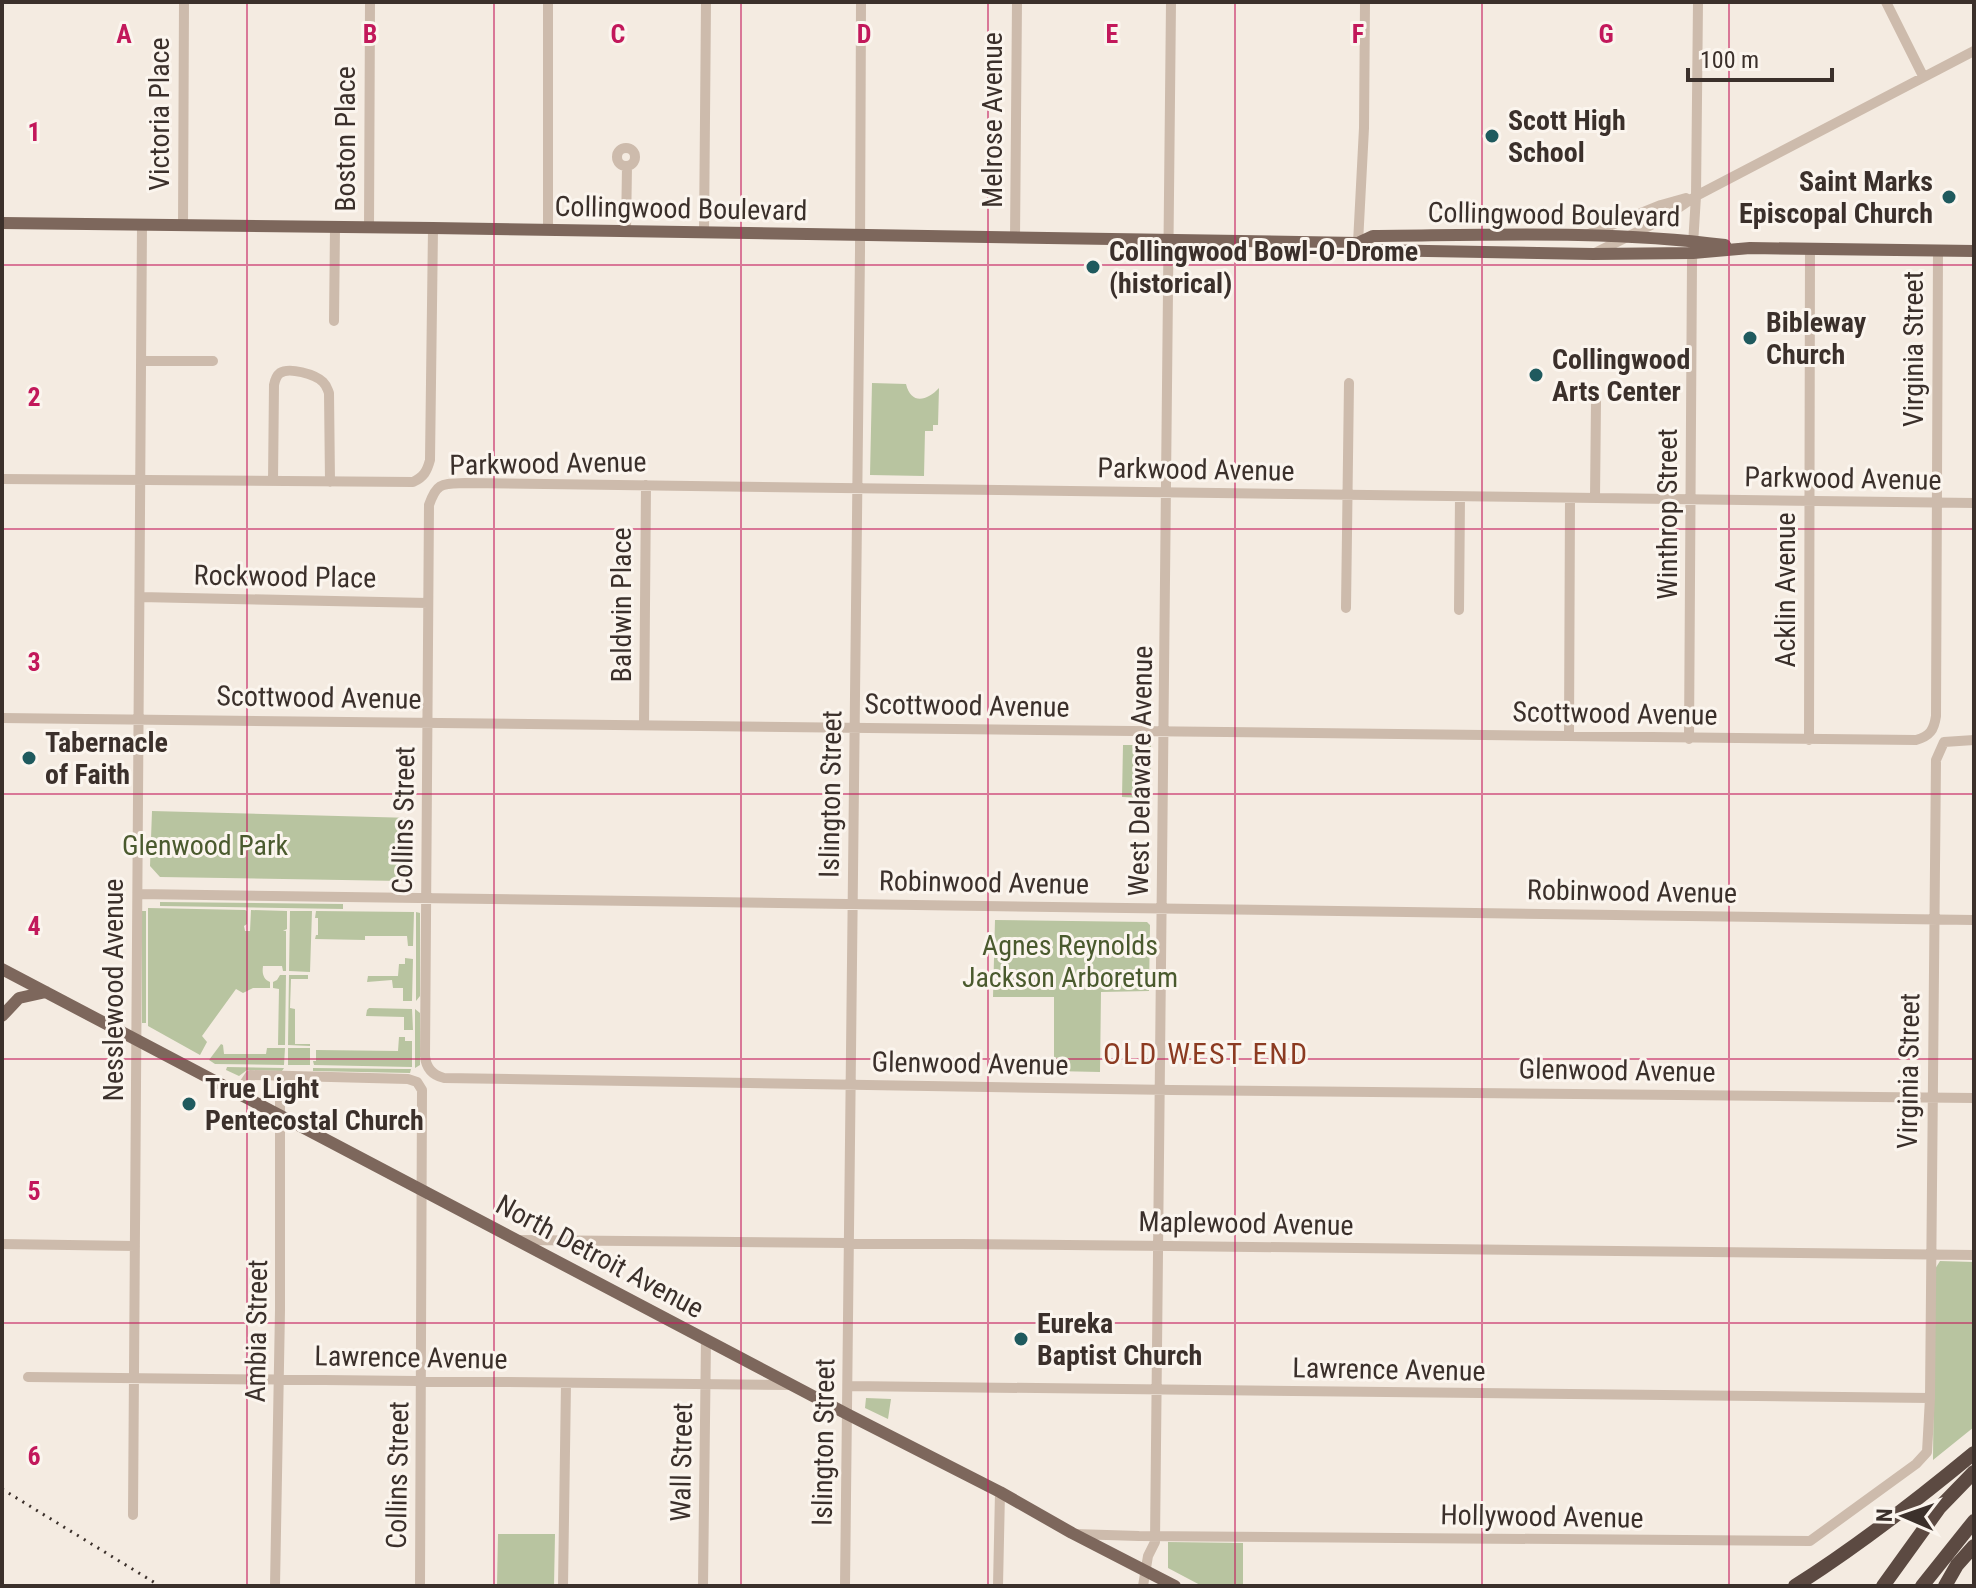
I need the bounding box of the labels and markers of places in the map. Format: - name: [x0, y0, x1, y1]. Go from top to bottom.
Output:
- place label: Scott High School: [1508, 104, 1626, 169]
- marker: Scott High School: [1483, 127, 1501, 145]
- place label: Saint Marks Episcopal Church: [1739, 165, 1933, 230]
- marker: Saint Marks Episcopal Church: [1940, 188, 1958, 206]
- place label: Collingwood Bowl-O-Drome (historical): [1109, 235, 1418, 300]
- marker: Collingwood Bowl-O-Drome (historical): [1084, 258, 1102, 276]
- place label: Bibleway Church: [1766, 306, 1867, 371]
- marker: Bibleway Church: [1741, 329, 1759, 347]
- place label: Collingwood Arts Center: [1552, 343, 1690, 408]
- marker: Collingwood Arts Center: [1527, 366, 1545, 384]
- place label: Tabernacle of Faith: [45, 726, 168, 791]
- marker: Tabernacle of Faith: [20, 749, 38, 767]
- place label: True Light Pentecostal Church: [205, 1072, 424, 1137]
- marker: True Light Pentecostal Church: [180, 1095, 198, 1113]
- place label: Eureka Baptist Church: [1037, 1307, 1202, 1372]
- marker: Eureka Baptist Church: [1012, 1330, 1030, 1348]

